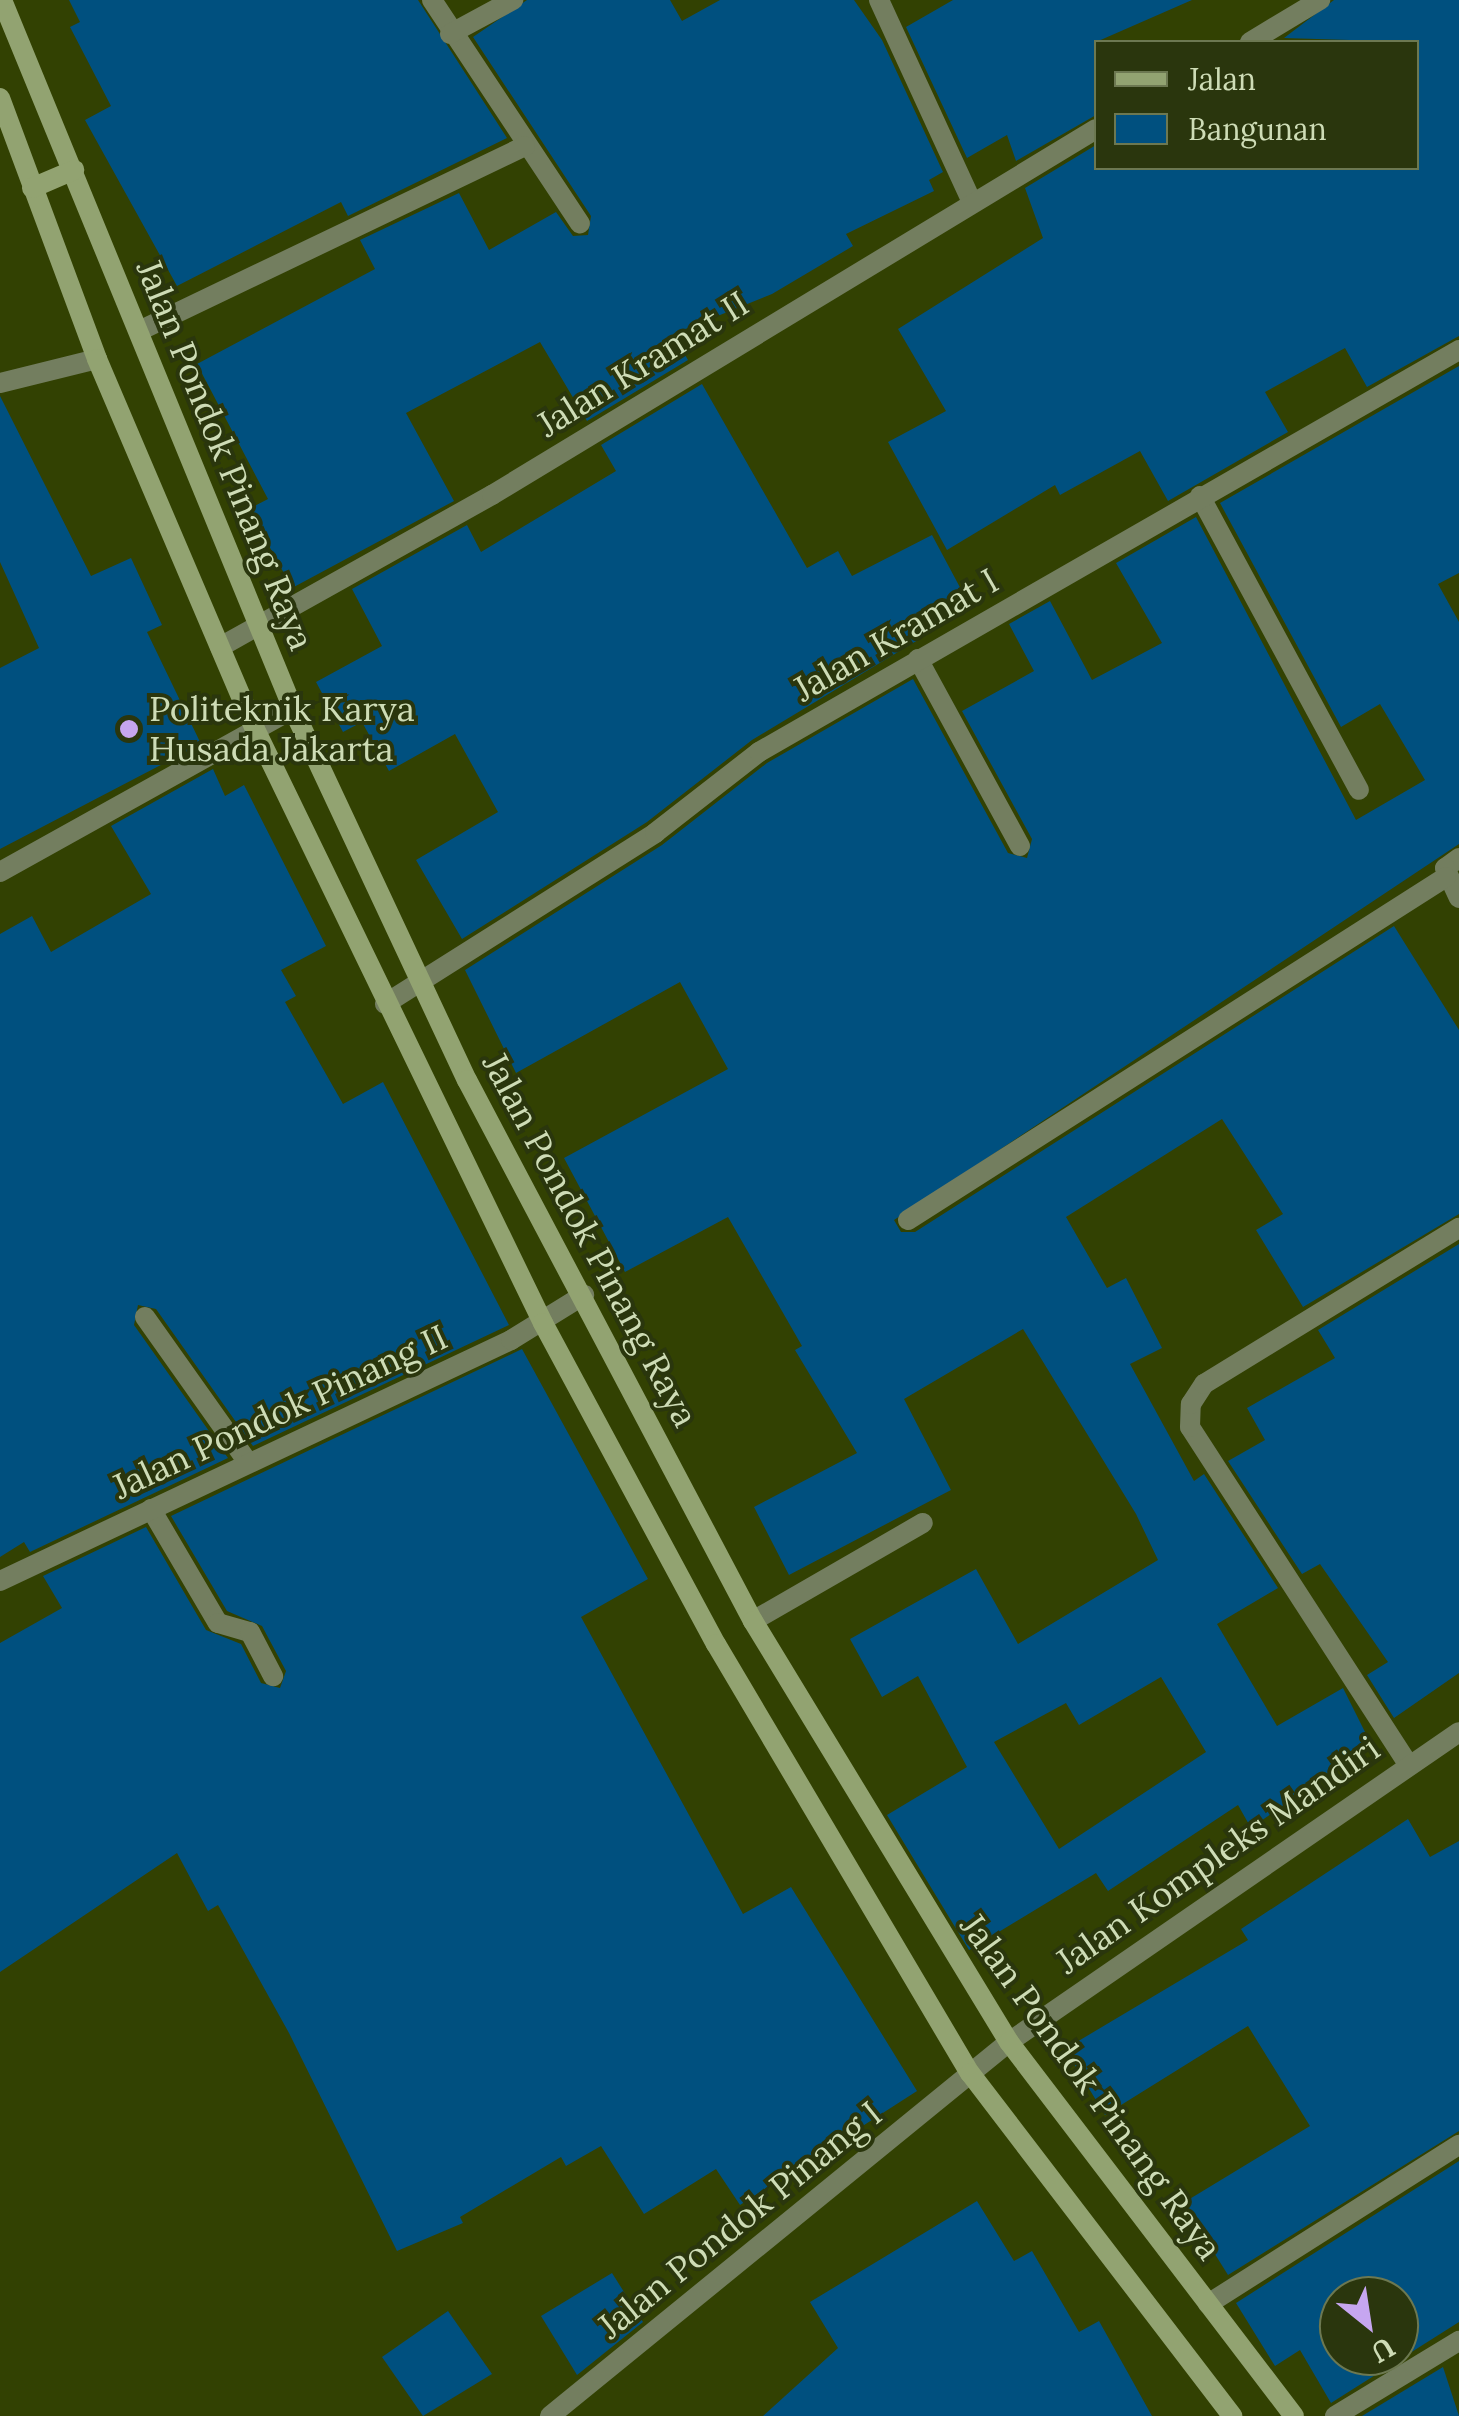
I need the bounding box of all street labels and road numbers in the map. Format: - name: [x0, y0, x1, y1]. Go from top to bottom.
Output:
- street label: Jalan Pondok Pinang Raya: [127, 254, 323, 656]
- street label: Jalan Kramat II: [530, 282, 756, 446]
- street label: Jalan Kramat I: [786, 560, 1006, 710]
- street label: Jalan Pondok Pinang Raya: [474, 1046, 706, 1434]
- street label: Jalan Pondok Pinang II: [106, 1316, 454, 1508]
- street label: Jalan Kompleks Mandiri: [1048, 1728, 1388, 1982]
- street label: Jalan Pondok Pinang Raya: [951, 1906, 1231, 2268]
- street label: Jalan Pondok Pinang I: [590, 2093, 890, 2347]

